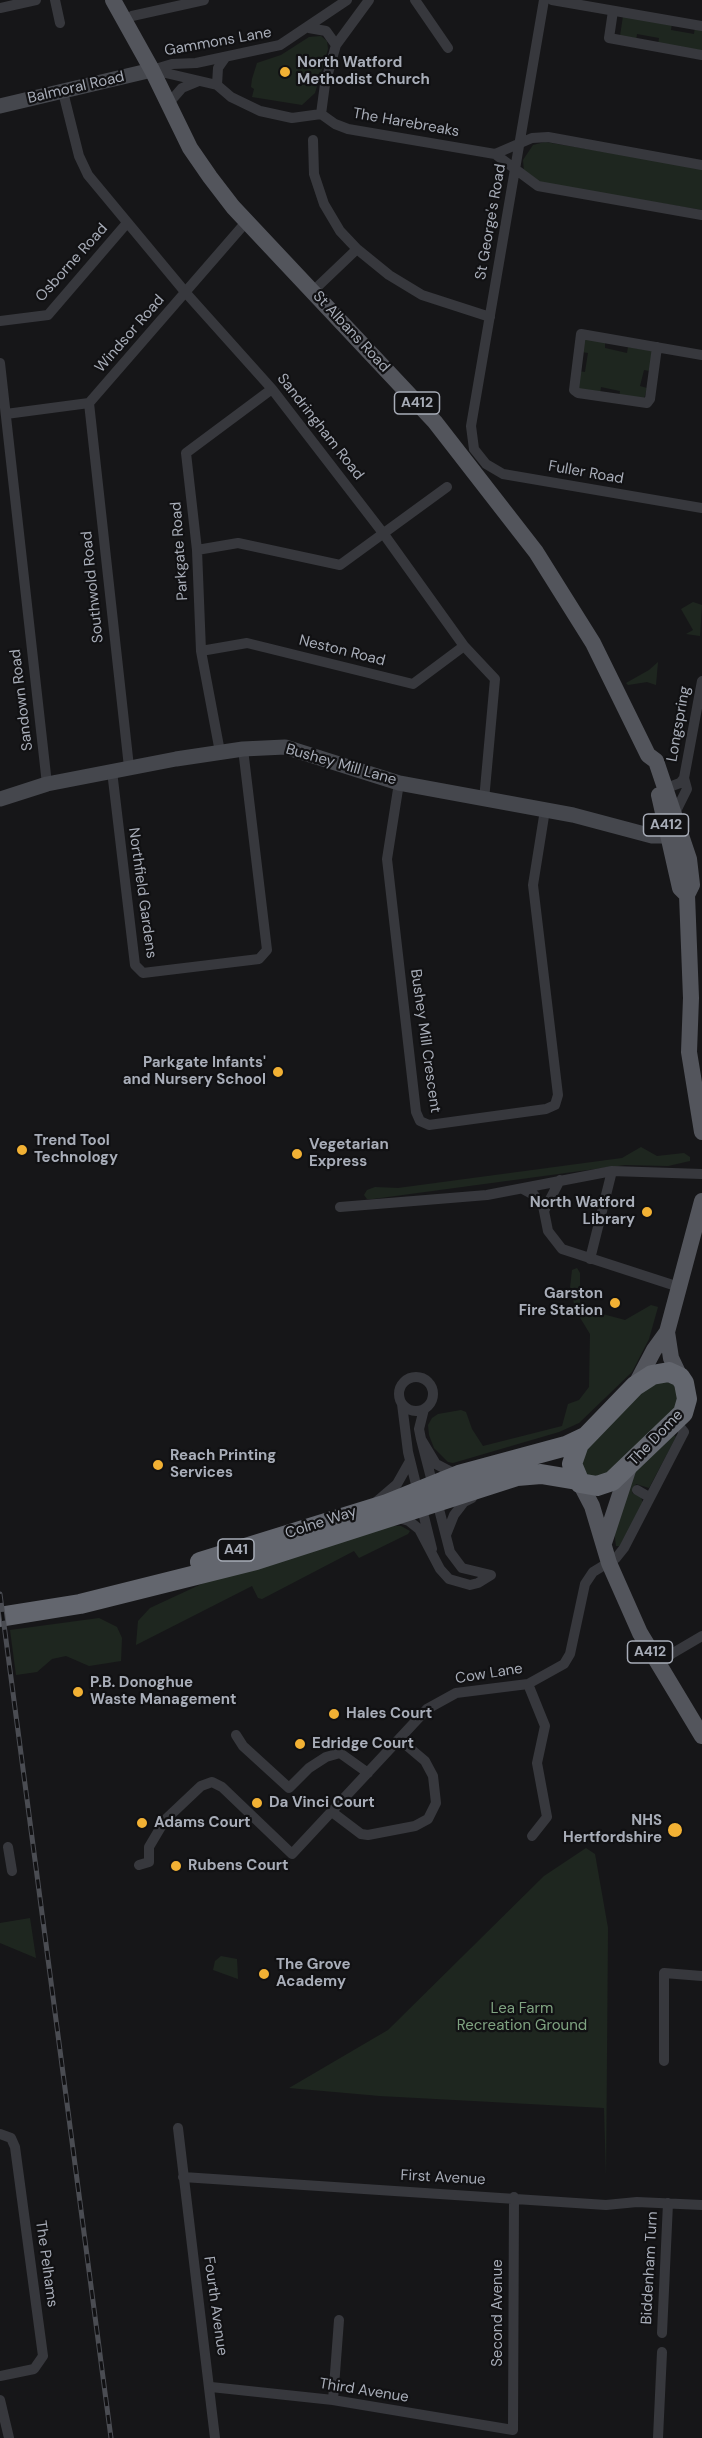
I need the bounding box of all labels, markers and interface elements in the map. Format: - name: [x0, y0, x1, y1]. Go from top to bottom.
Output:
- street label: Gammons Lane: [163, 24, 273, 60]
- place label: North Watford Methodist Church: [297, 54, 430, 89]
- marker: North Watford Methodist Church: [278, 65, 292, 79]
- street label: Balmoral Road: [26, 68, 126, 108]
- street label: The Harebreaks: [351, 105, 461, 141]
- street label: St George's Road: [472, 163, 510, 281]
- street label: Osborne Road: [32, 220, 112, 306]
- street label: St Albans Road: [309, 288, 393, 376]
- street label: Windsor Road: [91, 291, 169, 377]
- street label: Sandringham Road: [273, 370, 367, 484]
- road number: A412: [394, 392, 440, 414]
- street label: Fuller Road: [547, 458, 625, 488]
- street label: Parkgate Road: [168, 501, 192, 601]
- street label: Southwold Road: [78, 530, 108, 644]
- street label: Neston Road: [297, 632, 387, 670]
- street label: Sandown Road: [7, 648, 37, 752]
- street label: Longspring: [663, 685, 695, 763]
- street label: Bushey Mill Lane: [284, 741, 398, 789]
- road number: A412: [644, 814, 688, 836]
- street label: Northfield Gardens: [124, 826, 160, 960]
- street label: Bushey Mill Crescent: [406, 968, 444, 1114]
- place label: Parkgate Infants' and Nursery School: [123, 1054, 266, 1089]
- marker: Parkgate Infants' and Nursery School: [271, 1065, 285, 1079]
- place label: Trend Tool Technology: [34, 1132, 118, 1167]
- place label: Vegetarian Express: [309, 1136, 389, 1171]
- marker: Trend Tool Technology: [15, 1143, 29, 1157]
- marker: Vegetarian Express: [290, 1147, 304, 1161]
- place label: North Watford Library: [530, 1194, 635, 1229]
- marker: North Watford Library: [640, 1205, 654, 1219]
- place label: Garston Fire Station: [519, 1285, 603, 1320]
- marker: Garston Fire Station: [608, 1296, 622, 1310]
- street label: The Dome: [625, 1406, 687, 1470]
- place label: Reach Printing Services: [170, 1447, 276, 1482]
- marker: Reach Printing Services: [151, 1458, 165, 1472]
- street label: Colne Way: [283, 1503, 359, 1543]
- road number: A41: [218, 1539, 254, 1561]
- road number: A412: [628, 1641, 672, 1663]
- street label: Cow Lane: [454, 1660, 524, 1688]
- place label: P.B. Donoghue Waste Management: [90, 1674, 236, 1709]
- marker: P.B. Donoghue Waste Management: [71, 1685, 85, 1699]
- place label: Hales Court: [346, 1705, 432, 1723]
- marker: Hales Court: [327, 1707, 341, 1721]
- place label: Edridge Court: [312, 1735, 414, 1753]
- marker: Edridge Court: [293, 1737, 307, 1751]
- place label: Da Vinci Court: [269, 1794, 375, 1812]
- marker: Da Vinci Court: [250, 1796, 264, 1810]
- place label: NHS Hertfordshire: [563, 1812, 662, 1847]
- place label: Adams Court: [154, 1814, 251, 1832]
- marker: Adams Court: [135, 1816, 149, 1830]
- marker: NHS Hertfordshire: [666, 1821, 684, 1839]
- place label: Rubens Court: [188, 1857, 288, 1875]
- marker: Rubens Court: [169, 1859, 183, 1873]
- place label: The Grove Academy: [276, 1956, 350, 1991]
- marker: The Grove Academy: [257, 1967, 271, 1981]
- park label: Lea Farm Recreation Ground: [457, 2000, 587, 2035]
- street label: First Avenue: [400, 2167, 486, 2189]
- street label: Biddenham Turn: [638, 2211, 662, 2325]
- street label: The Pelhams: [31, 2219, 61, 2309]
- street label: Fourth Avenue: [199, 2255, 231, 2357]
- street label: Second Avenue: [489, 2259, 507, 2367]
- street label: Third Avenue: [318, 2375, 410, 2407]

